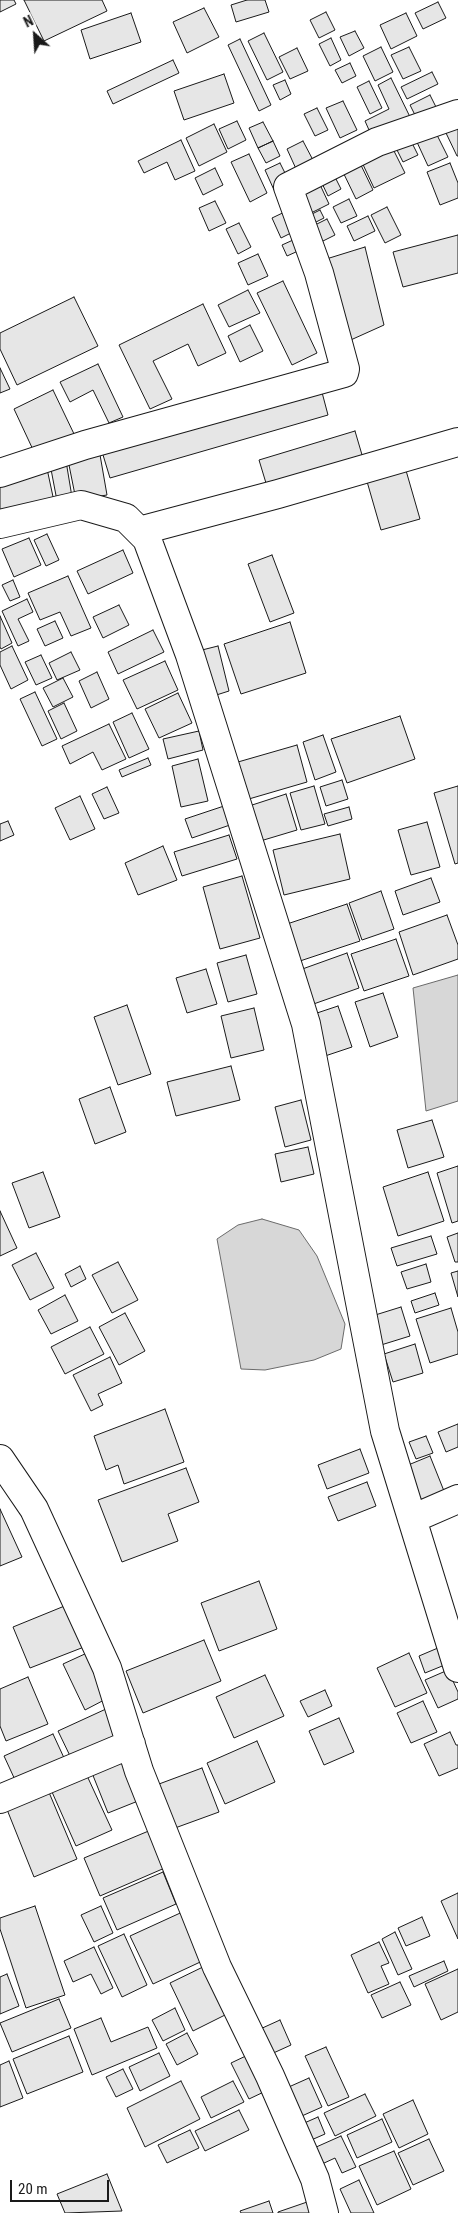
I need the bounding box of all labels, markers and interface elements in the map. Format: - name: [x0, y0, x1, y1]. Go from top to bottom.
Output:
- north arrow: [10, 10, 60, 60]
- text: N: [21, 12, 36, 31]
- scale bar: [12, 2170, 111, 2202]
- text: 20 m: [18, 2180, 48, 2198]

